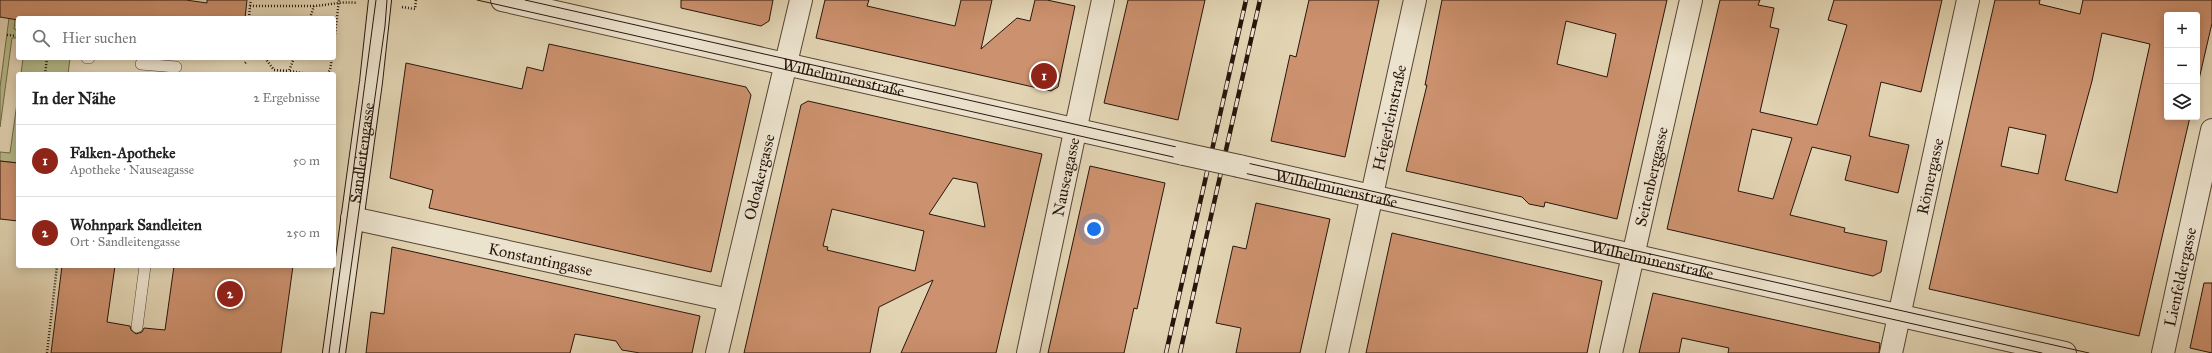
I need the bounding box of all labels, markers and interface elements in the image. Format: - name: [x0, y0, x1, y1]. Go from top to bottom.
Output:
- map controls: [2164, 12, 2200, 120]
- button: +: [2164, 12, 2200, 48]
- search box: [16, 16, 336, 60]
- icon: search: [30, 27, 52, 49]
- text: Hier suchen: [62, 29, 137, 47]
- button: −: [2164, 48, 2200, 84]
- street label: Wilhelminenstraße: [780, 55, 907, 101]
- pin: 1: [1031, 61, 1057, 91]
- street label: Heigerleinstraße: [1369, 63, 1410, 173]
- button: layers: [2164, 84, 2200, 120]
- text: In der Nähe: [32, 88, 116, 109]
- text: 2 Ergebnisse: [253, 90, 320, 106]
- street label: Sandleitengasse: [346, 101, 378, 205]
- street label: Seitenberggasse: [1631, 125, 1672, 228]
- street label: Odoakergasse: [740, 132, 779, 222]
- street label: Nauseagasse: [1048, 135, 1084, 218]
- street label: Römergasse: [1912, 136, 1948, 216]
- text: Falken-Apotheke: [70, 144, 175, 162]
- text: 1: [42, 153, 48, 169]
- text: 50 m: [293, 153, 320, 169]
- text: Apotheke · Nauseagasse: [70, 162, 194, 178]
- street label: Wilhelminenstraße: [1273, 166, 1400, 212]
- text: Wohnpark Sandleiten: [70, 216, 202, 234]
- your location: [1084, 219, 1104, 239]
- text: 2: [42, 225, 48, 241]
- text: 250 m: [286, 225, 320, 241]
- street label: Lienfeldergasse: [2160, 225, 2200, 328]
- text: Ort · Sandleitengasse: [70, 234, 180, 250]
- street label: Wilhelminenstraße: [1589, 237, 1716, 283]
- street label: Konstantingasse: [487, 239, 595, 280]
- pin: 2: [217, 279, 243, 309]

